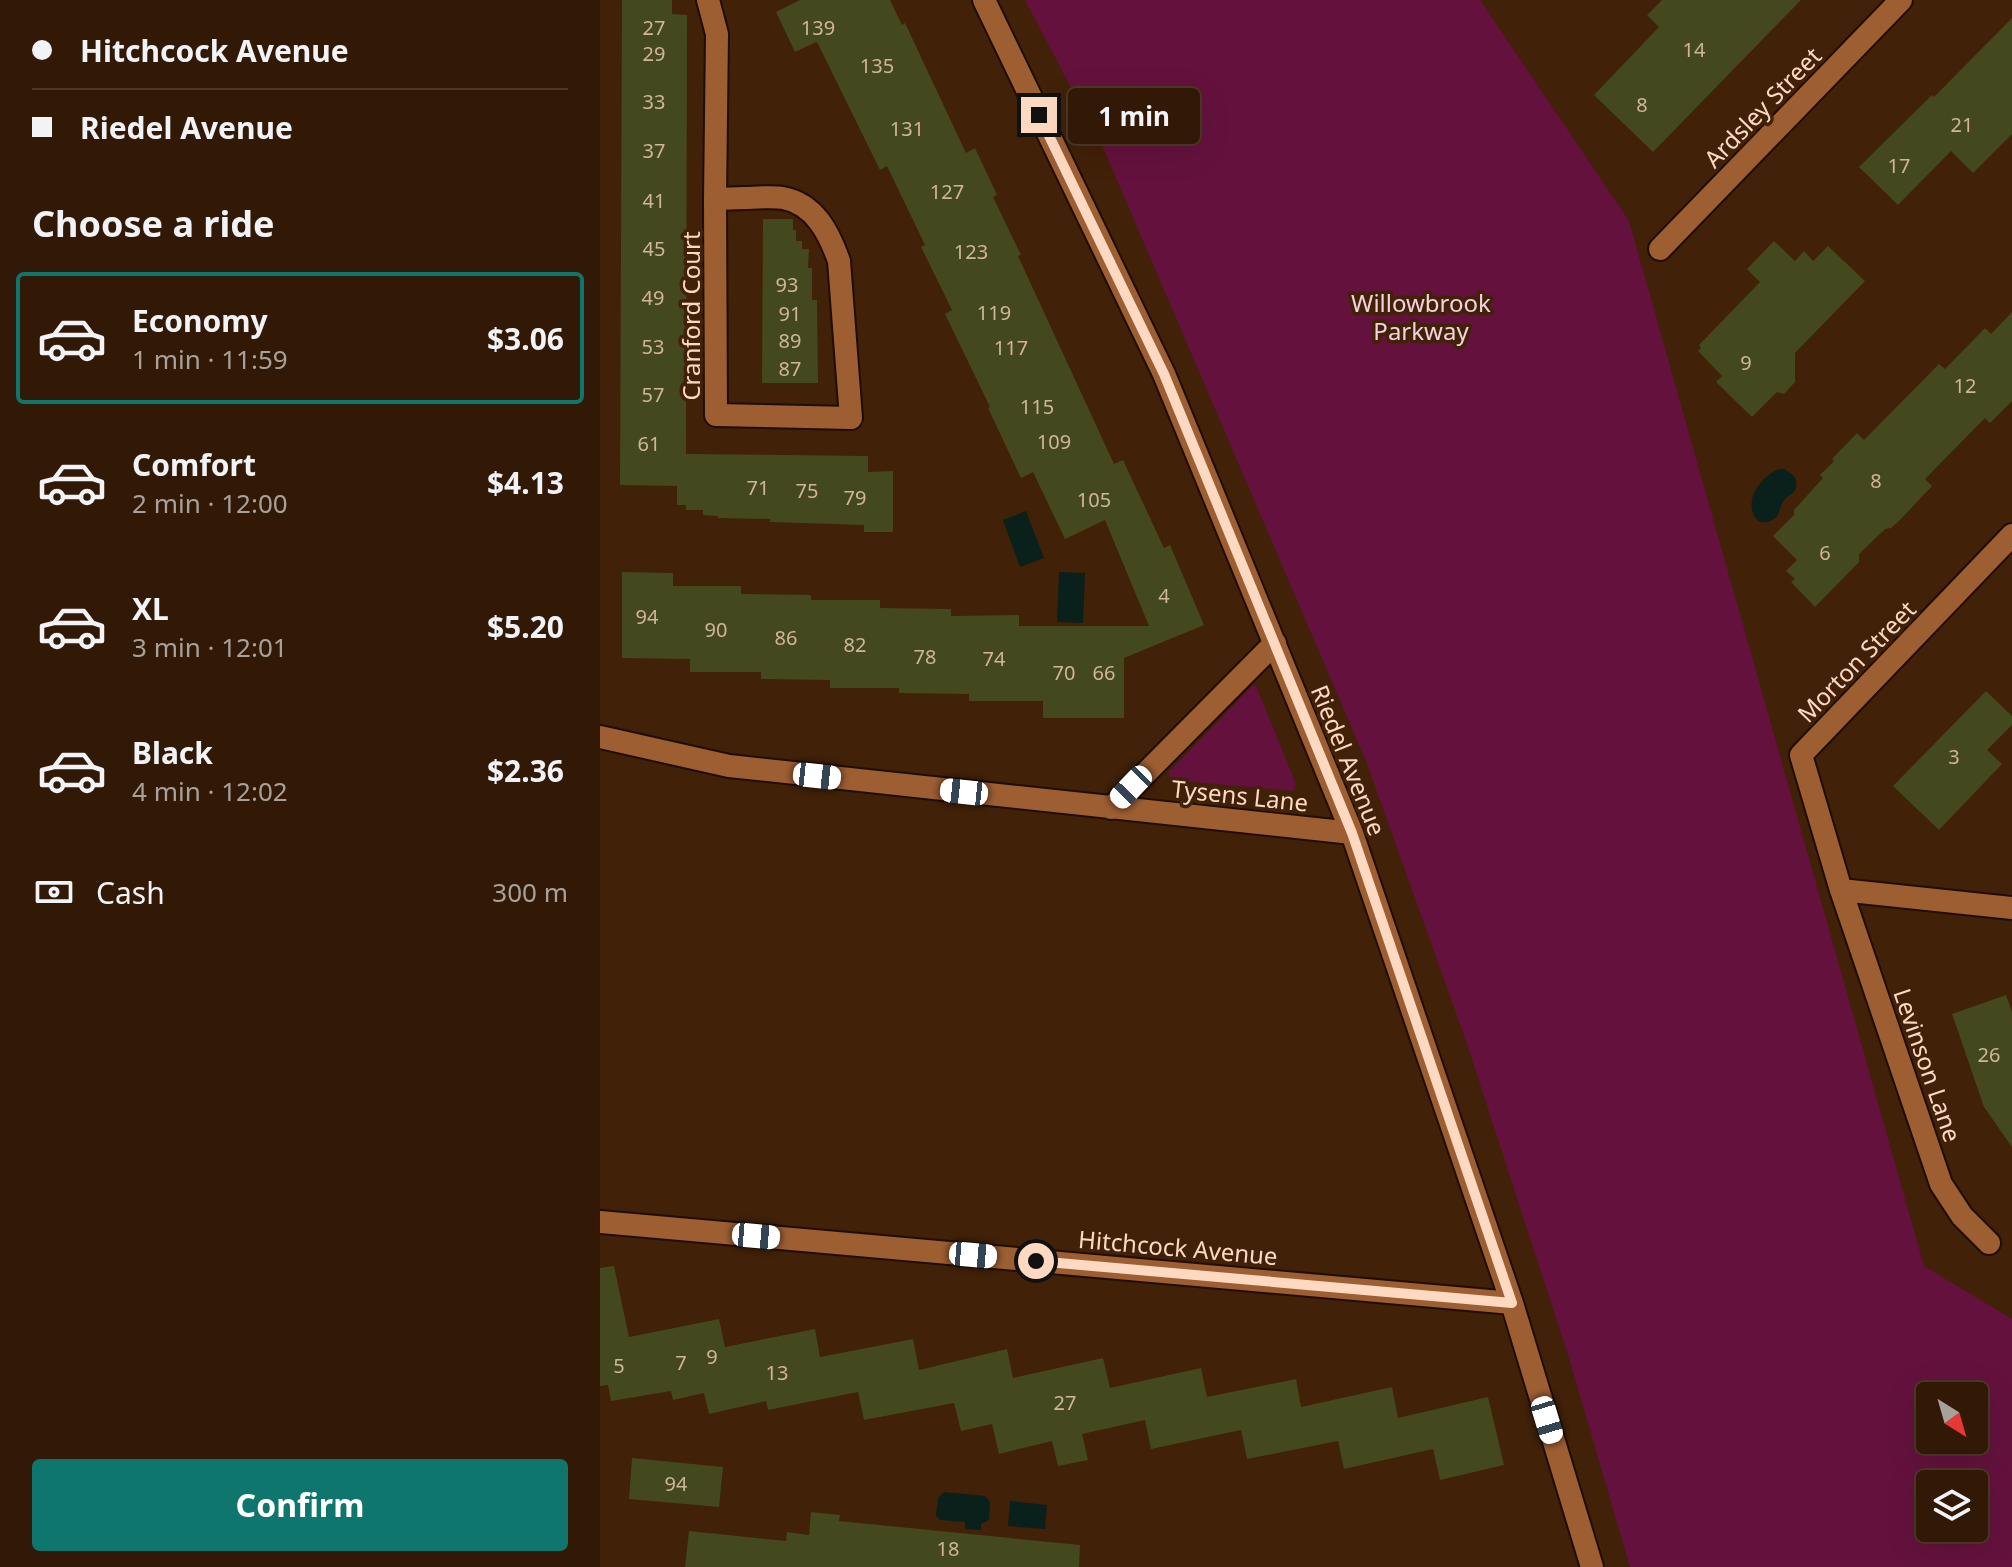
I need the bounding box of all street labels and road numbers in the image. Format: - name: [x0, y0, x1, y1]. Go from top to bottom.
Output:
- street label: Ardsley Street: [1696, 39, 1828, 174]
- street label: Cranford Court: [674, 231, 707, 401]
- street label: Morton Street: [1789, 593, 1923, 729]
- street label: Riedel Avenue: [1304, 680, 1394, 840]
- street label: Tysens Lane: [1170, 771, 1310, 819]
- street label: Levinson Lane: [1886, 984, 1970, 1146]
- street label: Hitchcock Avenue: [1077, 1222, 1279, 1272]

